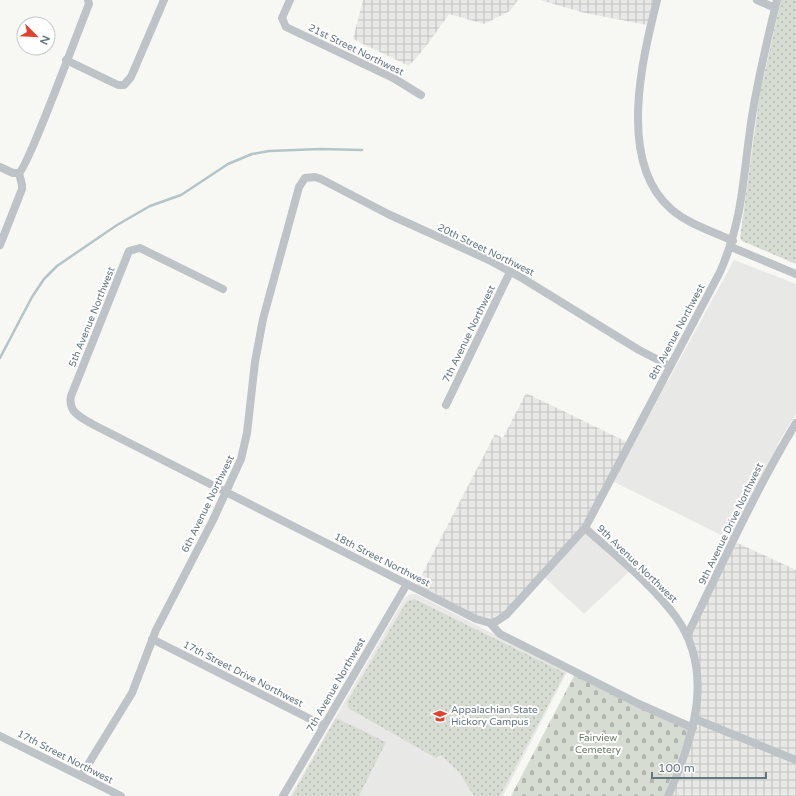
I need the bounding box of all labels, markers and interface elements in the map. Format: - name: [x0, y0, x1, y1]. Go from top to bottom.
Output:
- north arrow: [16, 16, 56, 56]
- street label: 21st Street Northwest: [306, 22, 406, 78]
- text: N: [37, 33, 52, 47]
- street label: 20th Street Northwest: [436, 221, 536, 279]
- street label: 5th Avenue Northwest: [66, 265, 118, 369]
- street label: 8th Avenue Northwest: [647, 282, 707, 382]
- street label: 7th Avenue Northwest: [440, 283, 498, 385]
- street label: 6th Avenue Northwest: [179, 453, 237, 555]
- street label: 9th Avenue Drive Northwest: [696, 461, 766, 587]
- street label: 9th Avenue Northwest: [594, 523, 680, 606]
- street label: 18th Street Northwest: [332, 531, 432, 589]
- street label: 7th Avenue Northwest: [304, 636, 368, 734]
- street label: 17th Street Drive Northwest: [181, 638, 305, 710]
- place label: Appalachian State Hickory Campus: [451, 704, 538, 728]
- school or university icon: Appalachian State Hickory Campus: [432, 708, 448, 724]
- street label: 17th Street Northwest: [15, 728, 115, 786]
- park label: Fairview Cemetery: [575, 732, 622, 756]
- scale bar: [652, 754, 766, 780]
- text: 100 m: [658, 761, 695, 775]

